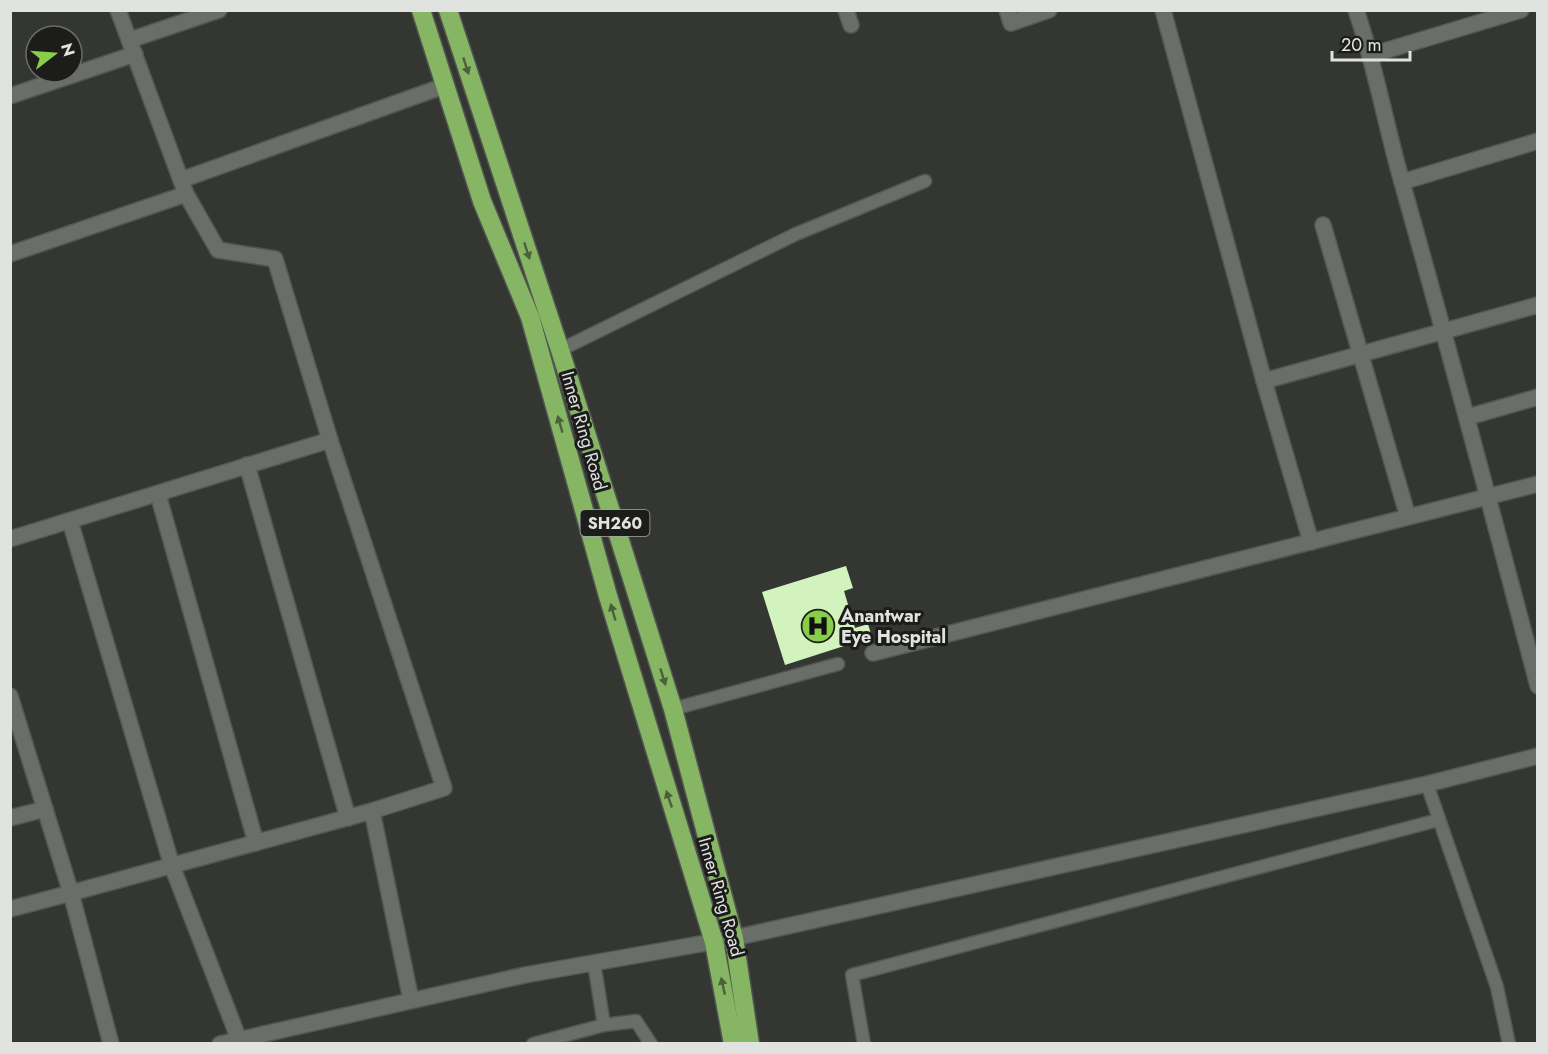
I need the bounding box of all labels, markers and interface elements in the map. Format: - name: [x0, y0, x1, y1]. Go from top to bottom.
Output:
- north arrow: [24, 24, 84, 84]
- scale bar: [1332, 24, 1410, 62]
- text: 20 m: [1341, 32, 1381, 58]
- text: N: [55, 40, 81, 59]
- one-way arrow: [462, 57, 471, 75]
- one-way arrow: [523, 242, 532, 260]
- street label: Inner Ring Road: [555, 368, 613, 494]
- one-way arrow: [555, 415, 564, 433]
- road number: SH260: [580, 510, 650, 536]
- one-way arrow: [607, 603, 617, 621]
- place label: Anantwar Eye Hospital: [840, 603, 946, 650]
- hospital icon: Anantwar Eye Hospital: [800, 608, 836, 644]
- one-way arrow: [659, 668, 668, 686]
- one-way arrow: [664, 790, 674, 808]
- street label: Inner Ring Road: [692, 834, 750, 960]
- one-way arrow: [718, 976, 727, 995]

